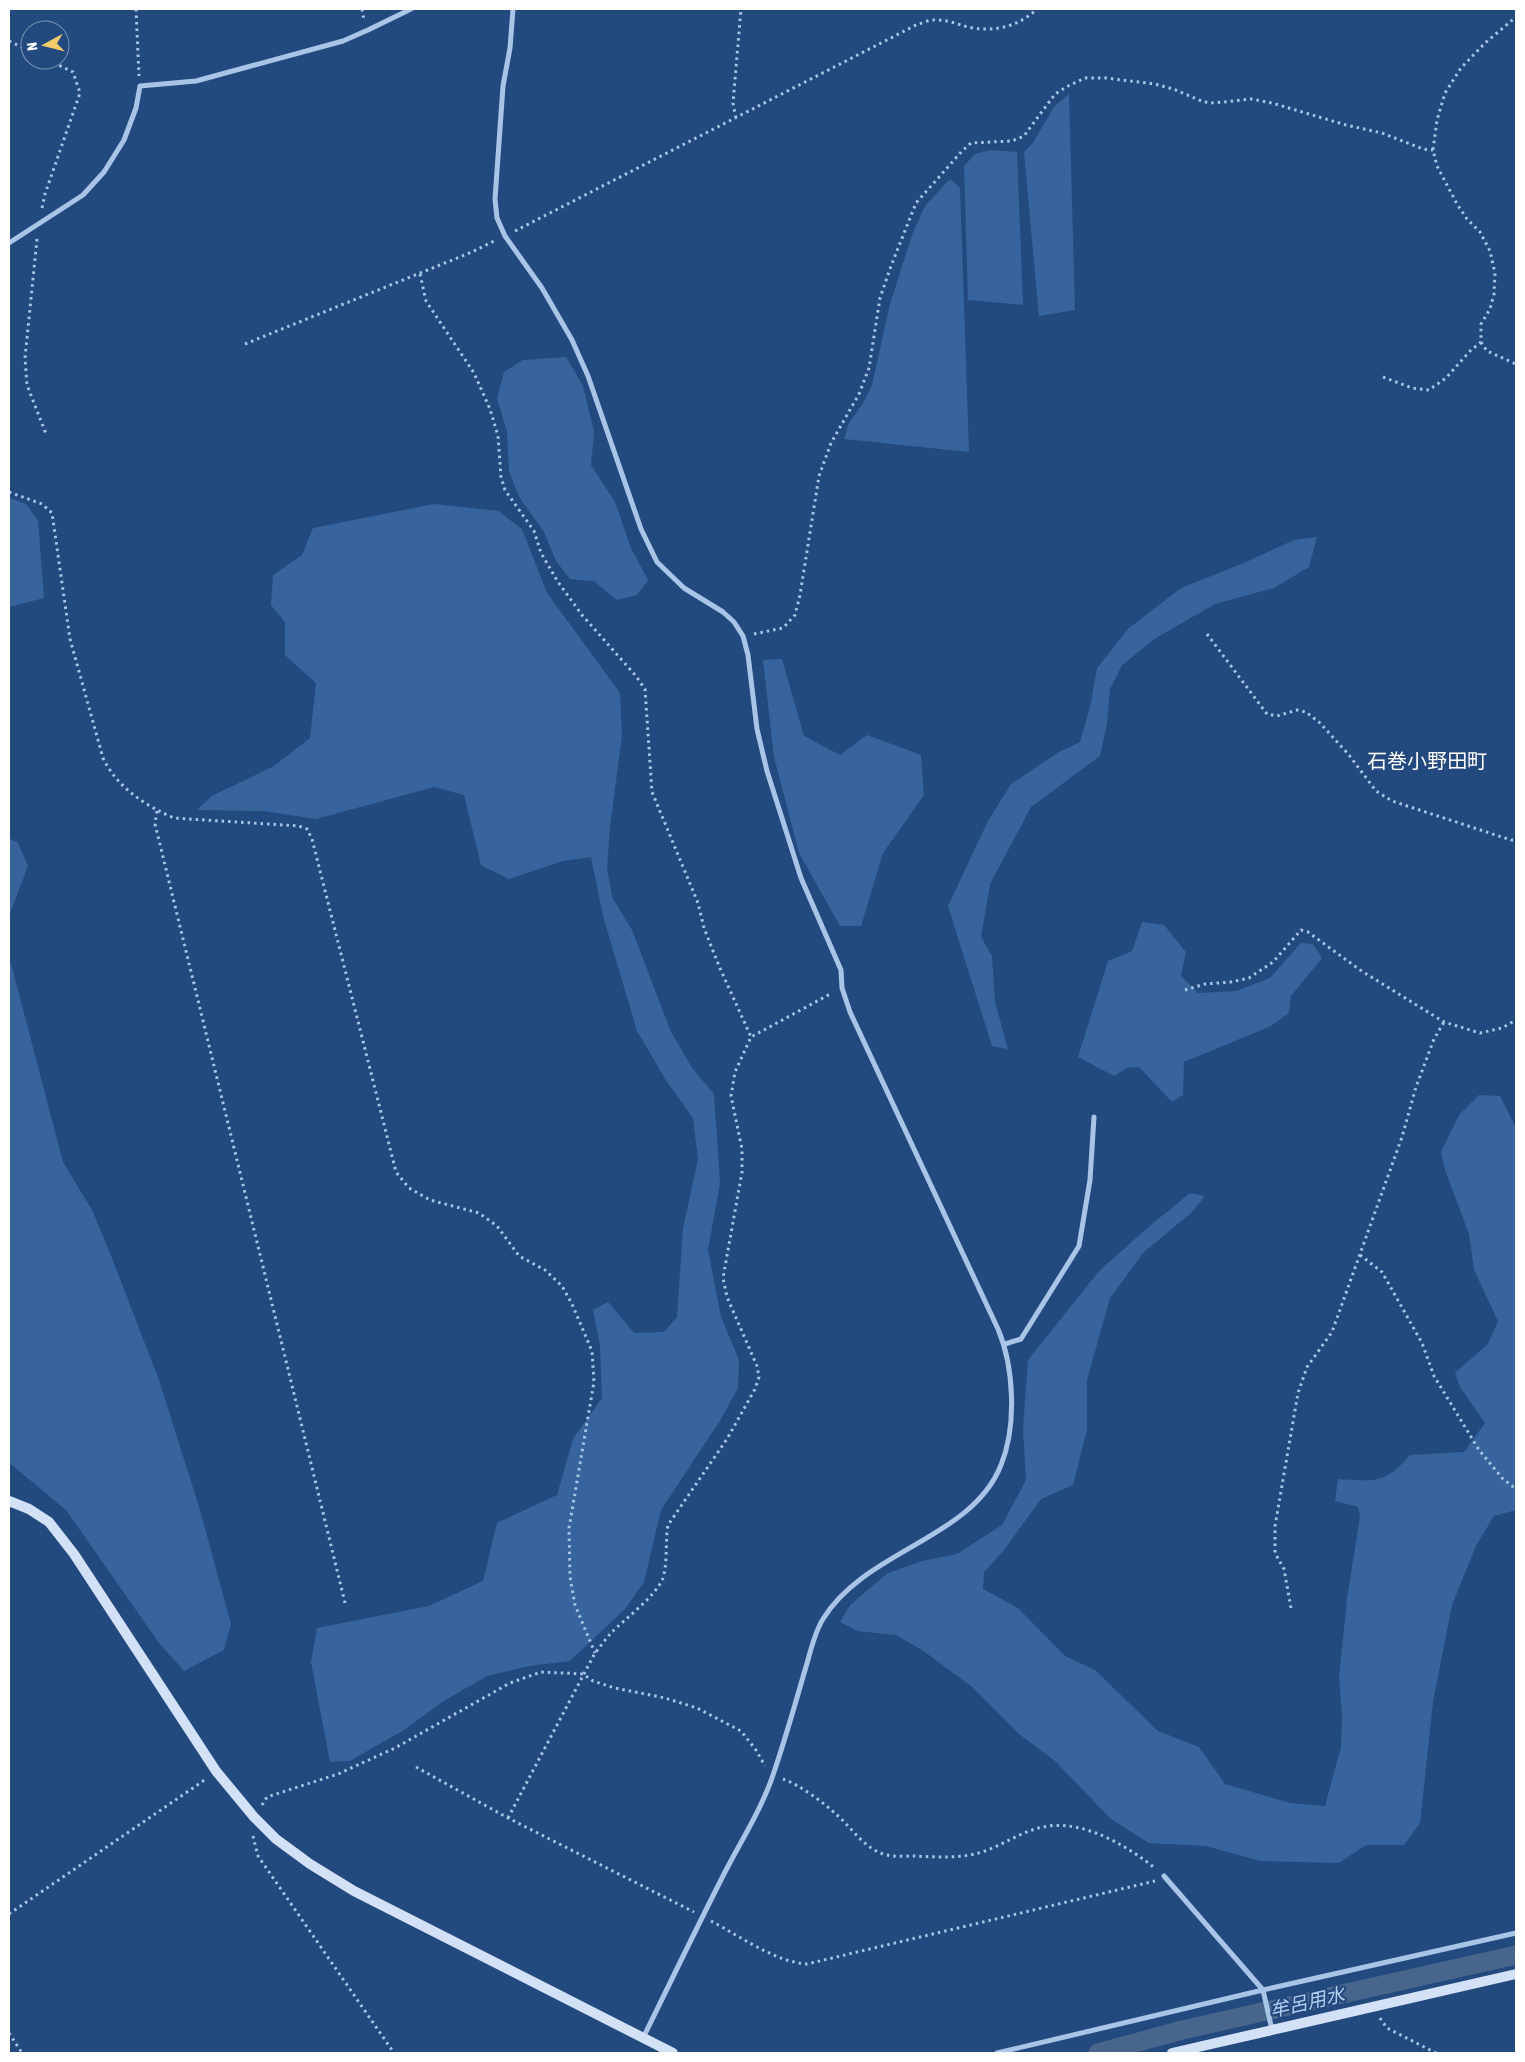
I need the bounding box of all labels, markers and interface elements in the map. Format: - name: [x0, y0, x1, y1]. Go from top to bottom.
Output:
- north arrow: [20, 20, 70, 70]
- text: N: [24, 42, 41, 52]
- district label: 石巻小野田町: [1367, 749, 1487, 772]
- water label: 牟呂用水: [1267, 1982, 1348, 2021]

